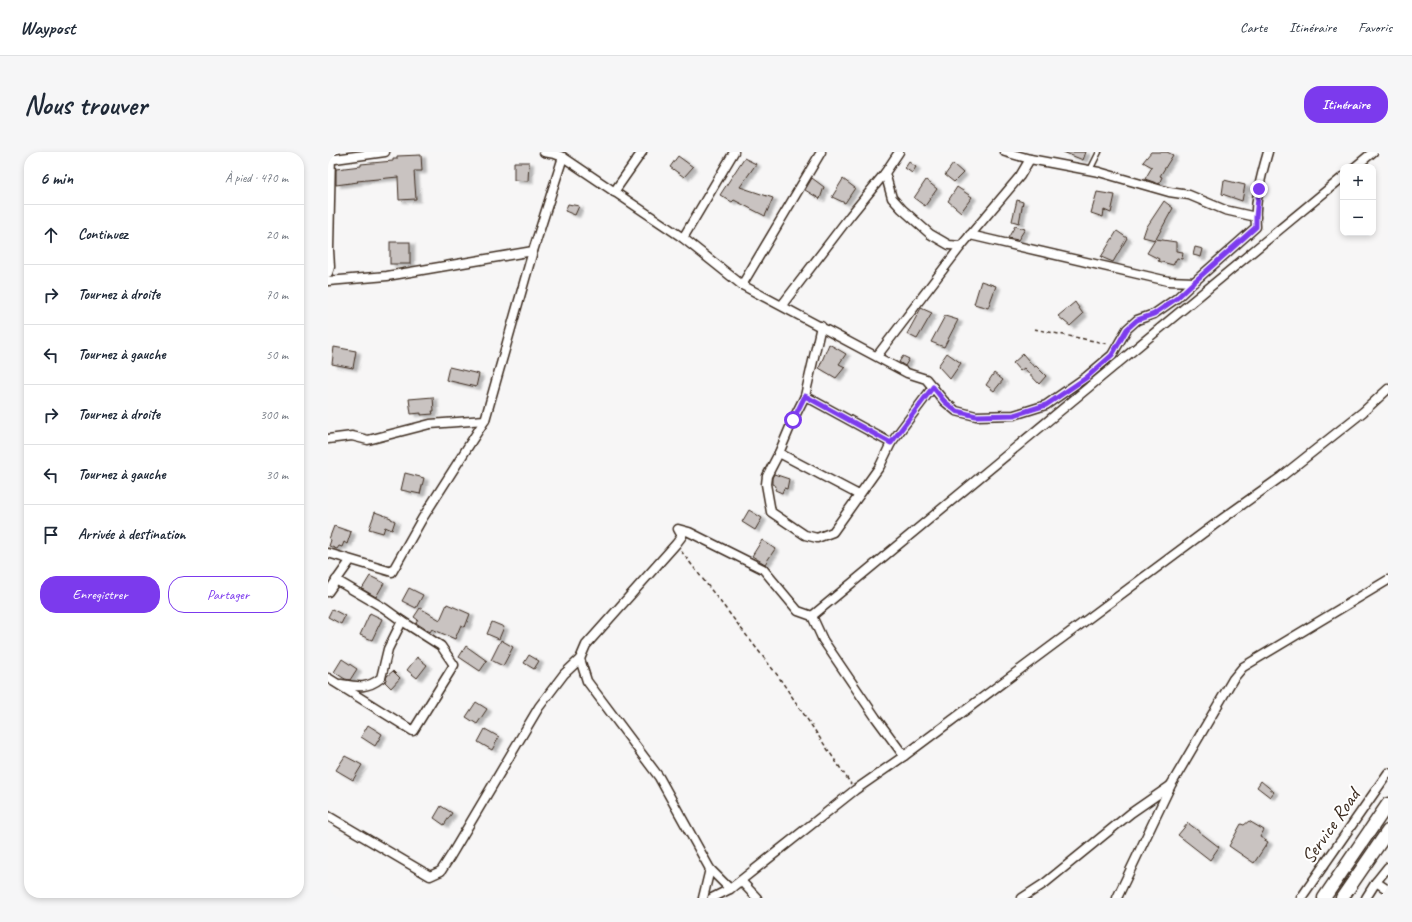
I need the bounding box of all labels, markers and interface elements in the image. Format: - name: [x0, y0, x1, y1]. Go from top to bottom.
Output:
- text: Waypost: [20, 16, 75, 40]
- text: Carte: [1240, 19, 1267, 36]
- text: Itinéraire: [1289, 19, 1336, 36]
- text: Favoris: [1358, 19, 1392, 36]
- button: Itinéraire: [1304, 86, 1388, 123]
- text: Nous trouver: [24, 87, 147, 122]
- map controls: [1340, 164, 1376, 236]
- button: +: [1340, 164, 1376, 200]
- text: 6 min: [40, 168, 73, 189]
- text: À pied · 470 m: [225, 170, 288, 186]
- route end: [1250, 180, 1268, 198]
- button: −: [1340, 200, 1376, 236]
- icon: ahead: [40, 224, 62, 246]
- text: Continuez: [78, 225, 128, 244]
- text: 20 m: [266, 227, 288, 243]
- icon: right: [40, 284, 62, 306]
- text: Tournez à droite: [78, 285, 160, 304]
- text: 70 m: [266, 287, 288, 303]
- icon: left: [40, 344, 62, 366]
- text: Tournez à gauche: [78, 345, 165, 364]
- text: 50 m: [266, 347, 288, 363]
- icon: right: [40, 404, 62, 426]
- text: Tournez à droite: [78, 405, 160, 424]
- text: 300 m: [260, 407, 288, 423]
- route start: [784, 411, 802, 429]
- icon: left: [40, 464, 62, 486]
- text: Tournez à gauche: [78, 465, 165, 484]
- text: 30 m: [266, 467, 288, 483]
- icon: arrive: [40, 524, 62, 546]
- text: Arrivée à destination: [78, 525, 186, 544]
- button: Enregistrer: [40, 576, 160, 613]
- button: Partager: [168, 576, 288, 613]
- street label: Service Road: [1296, 781, 1367, 869]

